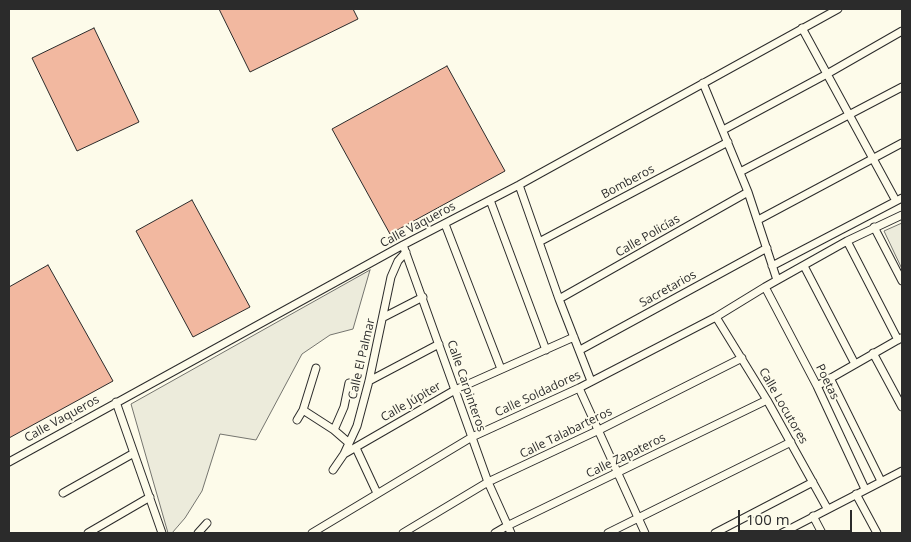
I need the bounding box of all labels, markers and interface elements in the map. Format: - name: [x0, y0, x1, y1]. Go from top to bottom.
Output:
- street label: Bomberos: [599, 162, 657, 202]
- street label: Calle Vaqueros: [378, 199, 458, 251]
- street label: Calle Policías: [613, 212, 683, 260]
- street label: Sacretarios: [637, 268, 699, 310]
- street label: Calle El Palmar: [346, 317, 378, 401]
- street label: Calle Carpinteros: [444, 338, 488, 434]
- street label: Poetas: [812, 362, 842, 402]
- street label: Calle Locutores: [755, 365, 811, 447]
- street label: Calle Soldadores: [493, 368, 583, 420]
- street label: Calle Júpiter: [378, 379, 444, 425]
- street label: Calle Vaqueros: [22, 393, 102, 445]
- street label: Calle Talabarteros: [518, 404, 614, 462]
- street label: Calle Zapateros: [584, 431, 668, 481]
- scale bar: [741, 500, 855, 532]
- text: 100 m: [746, 509, 790, 529]

